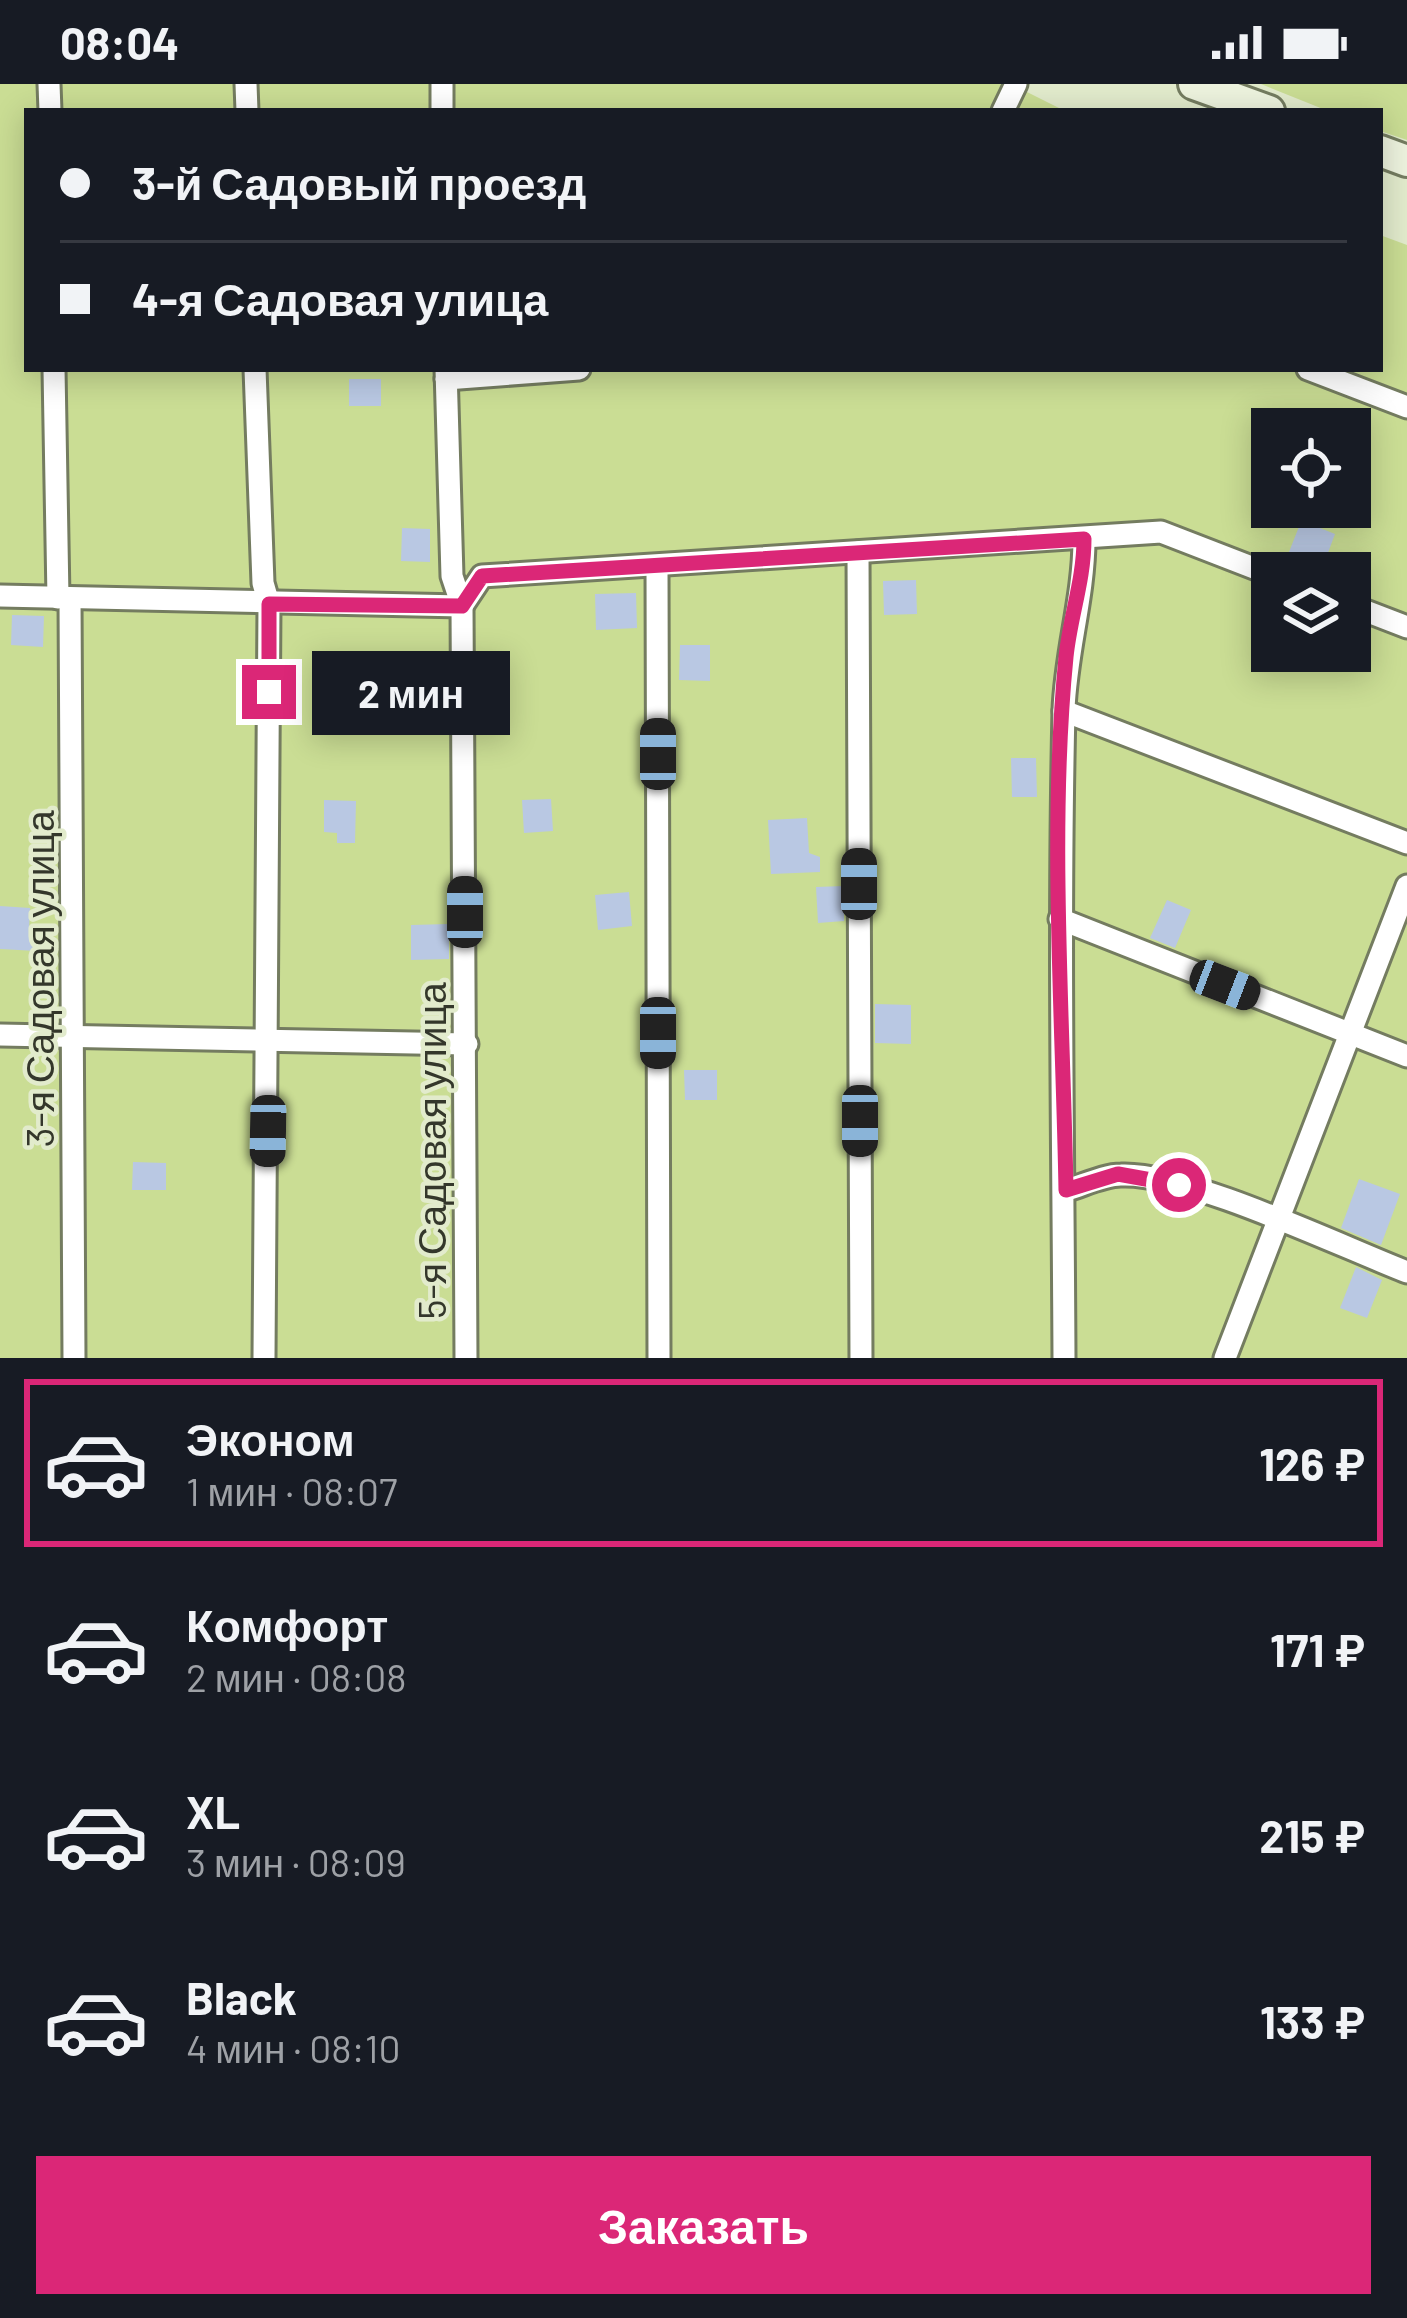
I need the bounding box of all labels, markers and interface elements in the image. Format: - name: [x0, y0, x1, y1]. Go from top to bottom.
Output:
- text: 08:04: [60, 15, 179, 69]
- text: 3-й Садовый проезд: [132, 155, 586, 209]
- text: 4-я Садовая улица: [132, 271, 548, 325]
- map controls: [1251, 408, 1371, 672]
- button: locate: [1251, 408, 1371, 528]
- button: layers: [1251, 552, 1371, 672]
- callout: 2 мин: [311, 650, 509, 734]
- route end: [242, 665, 296, 719]
- text: 2 мин: [358, 669, 464, 716]
- car: [640, 718, 676, 790]
- street label: 3-я Садовая улица: [15, 810, 62, 1148]
- car: [841, 848, 877, 920]
- car: [447, 876, 483, 948]
- car: [1185, 955, 1265, 1015]
- street label: 5-я Садовая улица: [407, 982, 454, 1320]
- car: [640, 997, 676, 1069]
- car: [842, 1085, 878, 1157]
- car: [249, 1095, 287, 1167]
- route start: [1152, 1158, 1206, 1212]
- icon: car: [42, 1409, 150, 1517]
- text: Эконом: [186, 1411, 355, 1465]
- text: 126 ₽: [1259, 1436, 1365, 1490]
- text: 1 мин · 08:07: [186, 1467, 397, 1514]
- icon: car: [42, 1595, 150, 1703]
- text: Комфорт: [186, 1597, 388, 1651]
- text: 171 ₽: [1270, 1622, 1365, 1676]
- text: 2 мин · 08:08: [186, 1653, 407, 1700]
- icon: car: [42, 1781, 150, 1889]
- text: XL: [186, 1784, 240, 1838]
- text: 215 ₽: [1259, 1808, 1365, 1862]
- text: 3 мин · 08:09: [186, 1838, 406, 1885]
- icon: car: [42, 1967, 150, 2075]
- text: Black: [186, 1970, 297, 2024]
- text: 133 ₽: [1260, 1994, 1365, 2048]
- text: 4 мин · 08:10: [186, 2024, 400, 2071]
- button: Заказать: [36, 2156, 1371, 2294]

